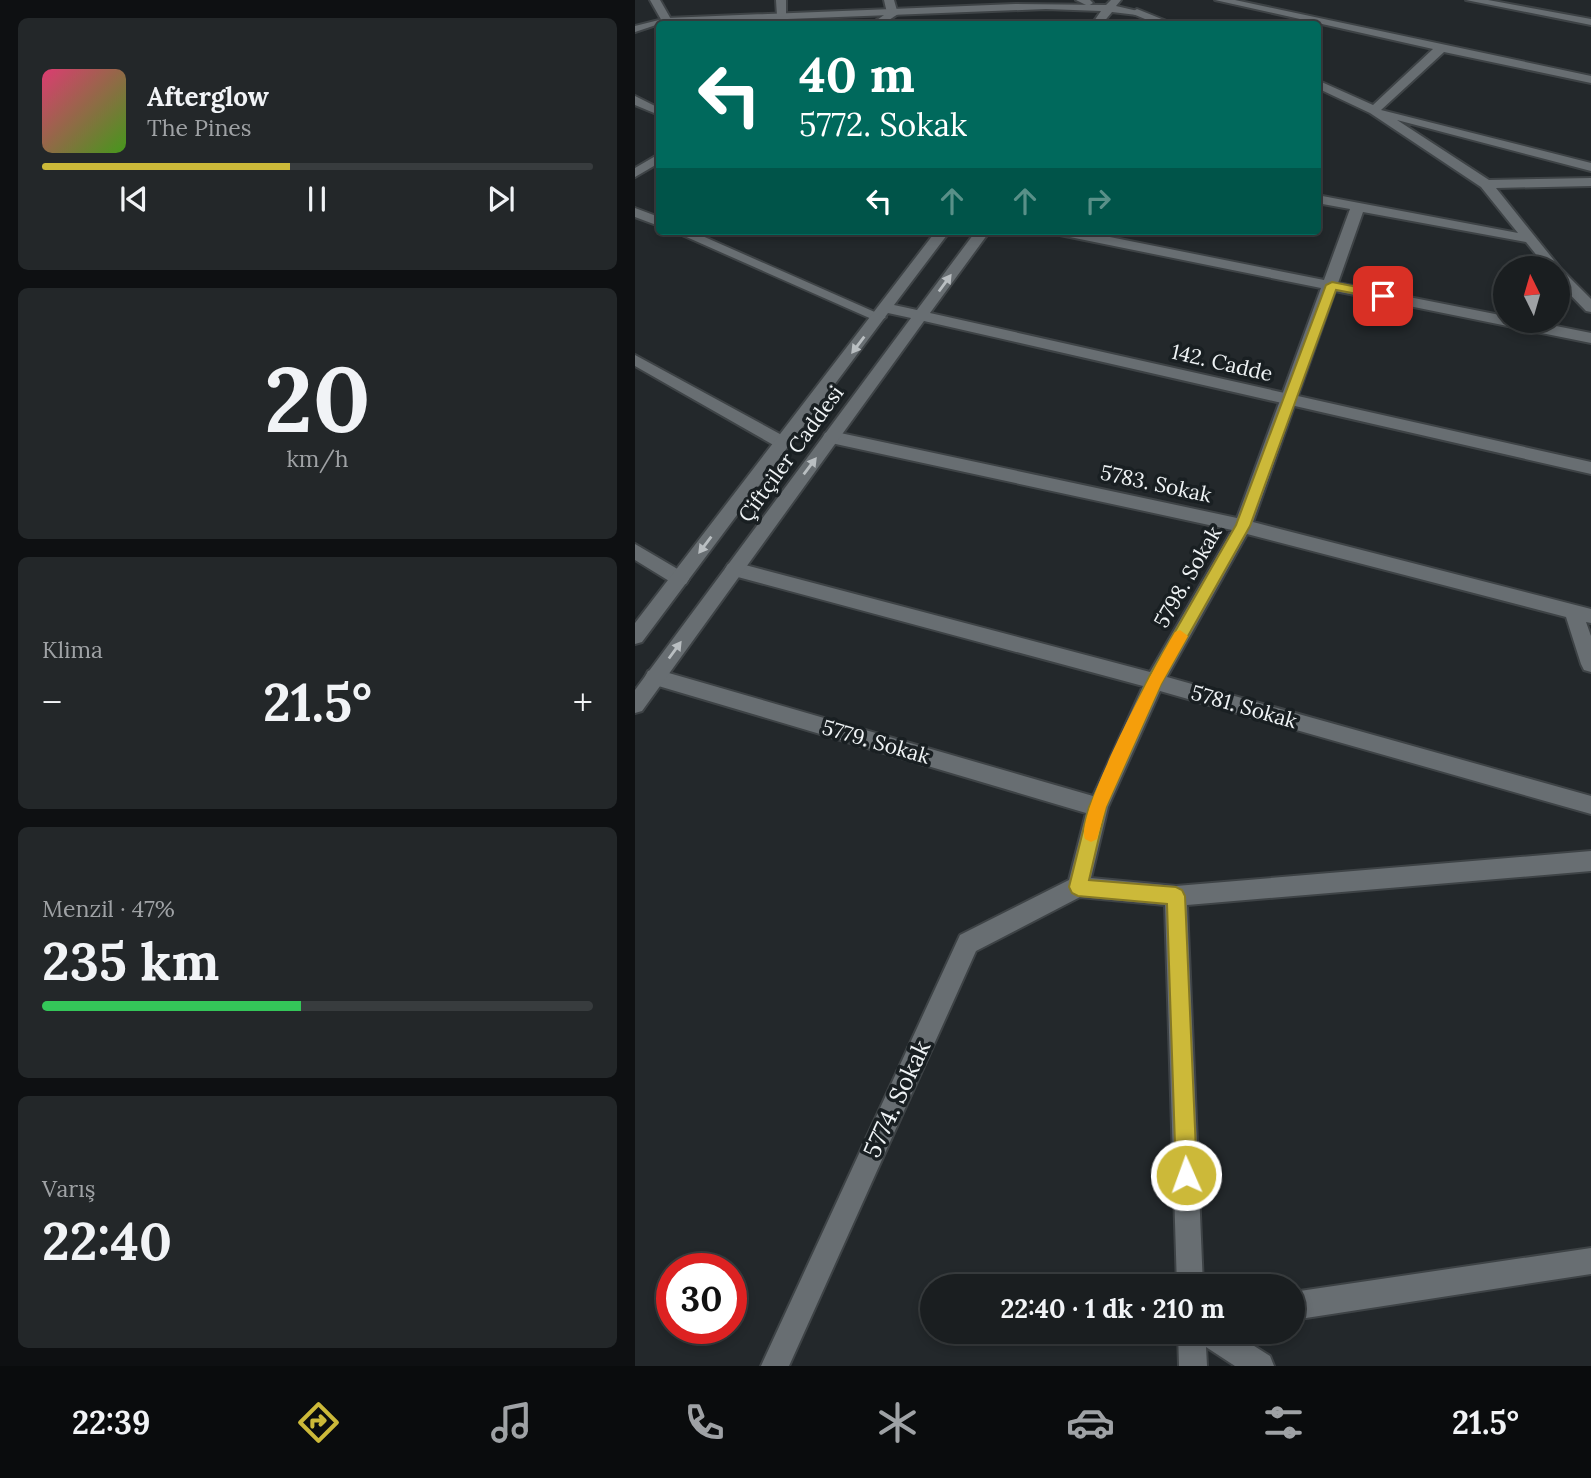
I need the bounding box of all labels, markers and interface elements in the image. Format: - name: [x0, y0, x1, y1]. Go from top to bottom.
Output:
- text: 40 m: [799, 43, 915, 105]
- icon: left: [684, 49, 775, 140]
- text: Afterglow: [147, 80, 269, 113]
- text: 5772. Sokak: [799, 104, 967, 145]
- text: The Pines: [147, 113, 252, 142]
- icon: previous: [115, 180, 153, 218]
- icon: pause: [298, 180, 336, 218]
- icon: next: [482, 180, 520, 218]
- icon: left: [860, 182, 898, 220]
- icon: ahead: [933, 182, 971, 220]
- icon: ahead: [1006, 182, 1044, 220]
- icon: right: [1079, 182, 1117, 220]
- north arrow: [1493, 256, 1569, 332]
- map controls: [1493, 256, 1570, 333]
- pin: [1353, 266, 1413, 326]
- one-way arrow: [938, 274, 952, 292]
- icon: arrive: [1364, 277, 1402, 315]
- one-way arrow: [851, 335, 866, 353]
- street label: 142. Cadde: [1169, 338, 1275, 387]
- text: 20: [264, 340, 371, 457]
- street label: Çiftçiler Caddesi: [732, 380, 849, 527]
- text: km/h: [286, 444, 349, 473]
- one-way arrow: [803, 457, 817, 475]
- street label: 5783. Sokak: [1098, 459, 1215, 509]
- street label: 5798. Sokak: [1148, 520, 1228, 633]
- one-way arrow: [699, 536, 713, 554]
- text: Klima: [42, 635, 103, 664]
- one-way arrow: [668, 641, 682, 659]
- text: 21.5°: [263, 669, 372, 735]
- text: −: [42, 678, 62, 726]
- text: +: [573, 678, 593, 726]
- street label: 5781. Sokak: [1188, 679, 1301, 735]
- street label: 5779. Sokak: [819, 713, 934, 770]
- text: Menzil · 47%: [42, 894, 175, 923]
- text: 235 km: [42, 928, 219, 994]
- street label: 5774. Sokak: [856, 1035, 937, 1162]
- position arrow: [1149, 1138, 1223, 1212]
- text: Varış: [42, 1174, 95, 1203]
- text: 22:40: [42, 1208, 172, 1274]
- speed limit sign: 30: [656, 1253, 747, 1344]
- text: 22:40 · 1 dk · 210 m: [1000, 1292, 1225, 1325]
- icon: directions: [294, 1398, 343, 1447]
- icon: music: [487, 1398, 536, 1447]
- icon: phone: [680, 1398, 729, 1447]
- icon: climate: [873, 1398, 922, 1447]
- icon: car: [1066, 1398, 1115, 1447]
- icon: filters: [1259, 1398, 1308, 1447]
- text: 22:39: [72, 1402, 150, 1443]
- text: 21.5°: [1452, 1402, 1519, 1443]

